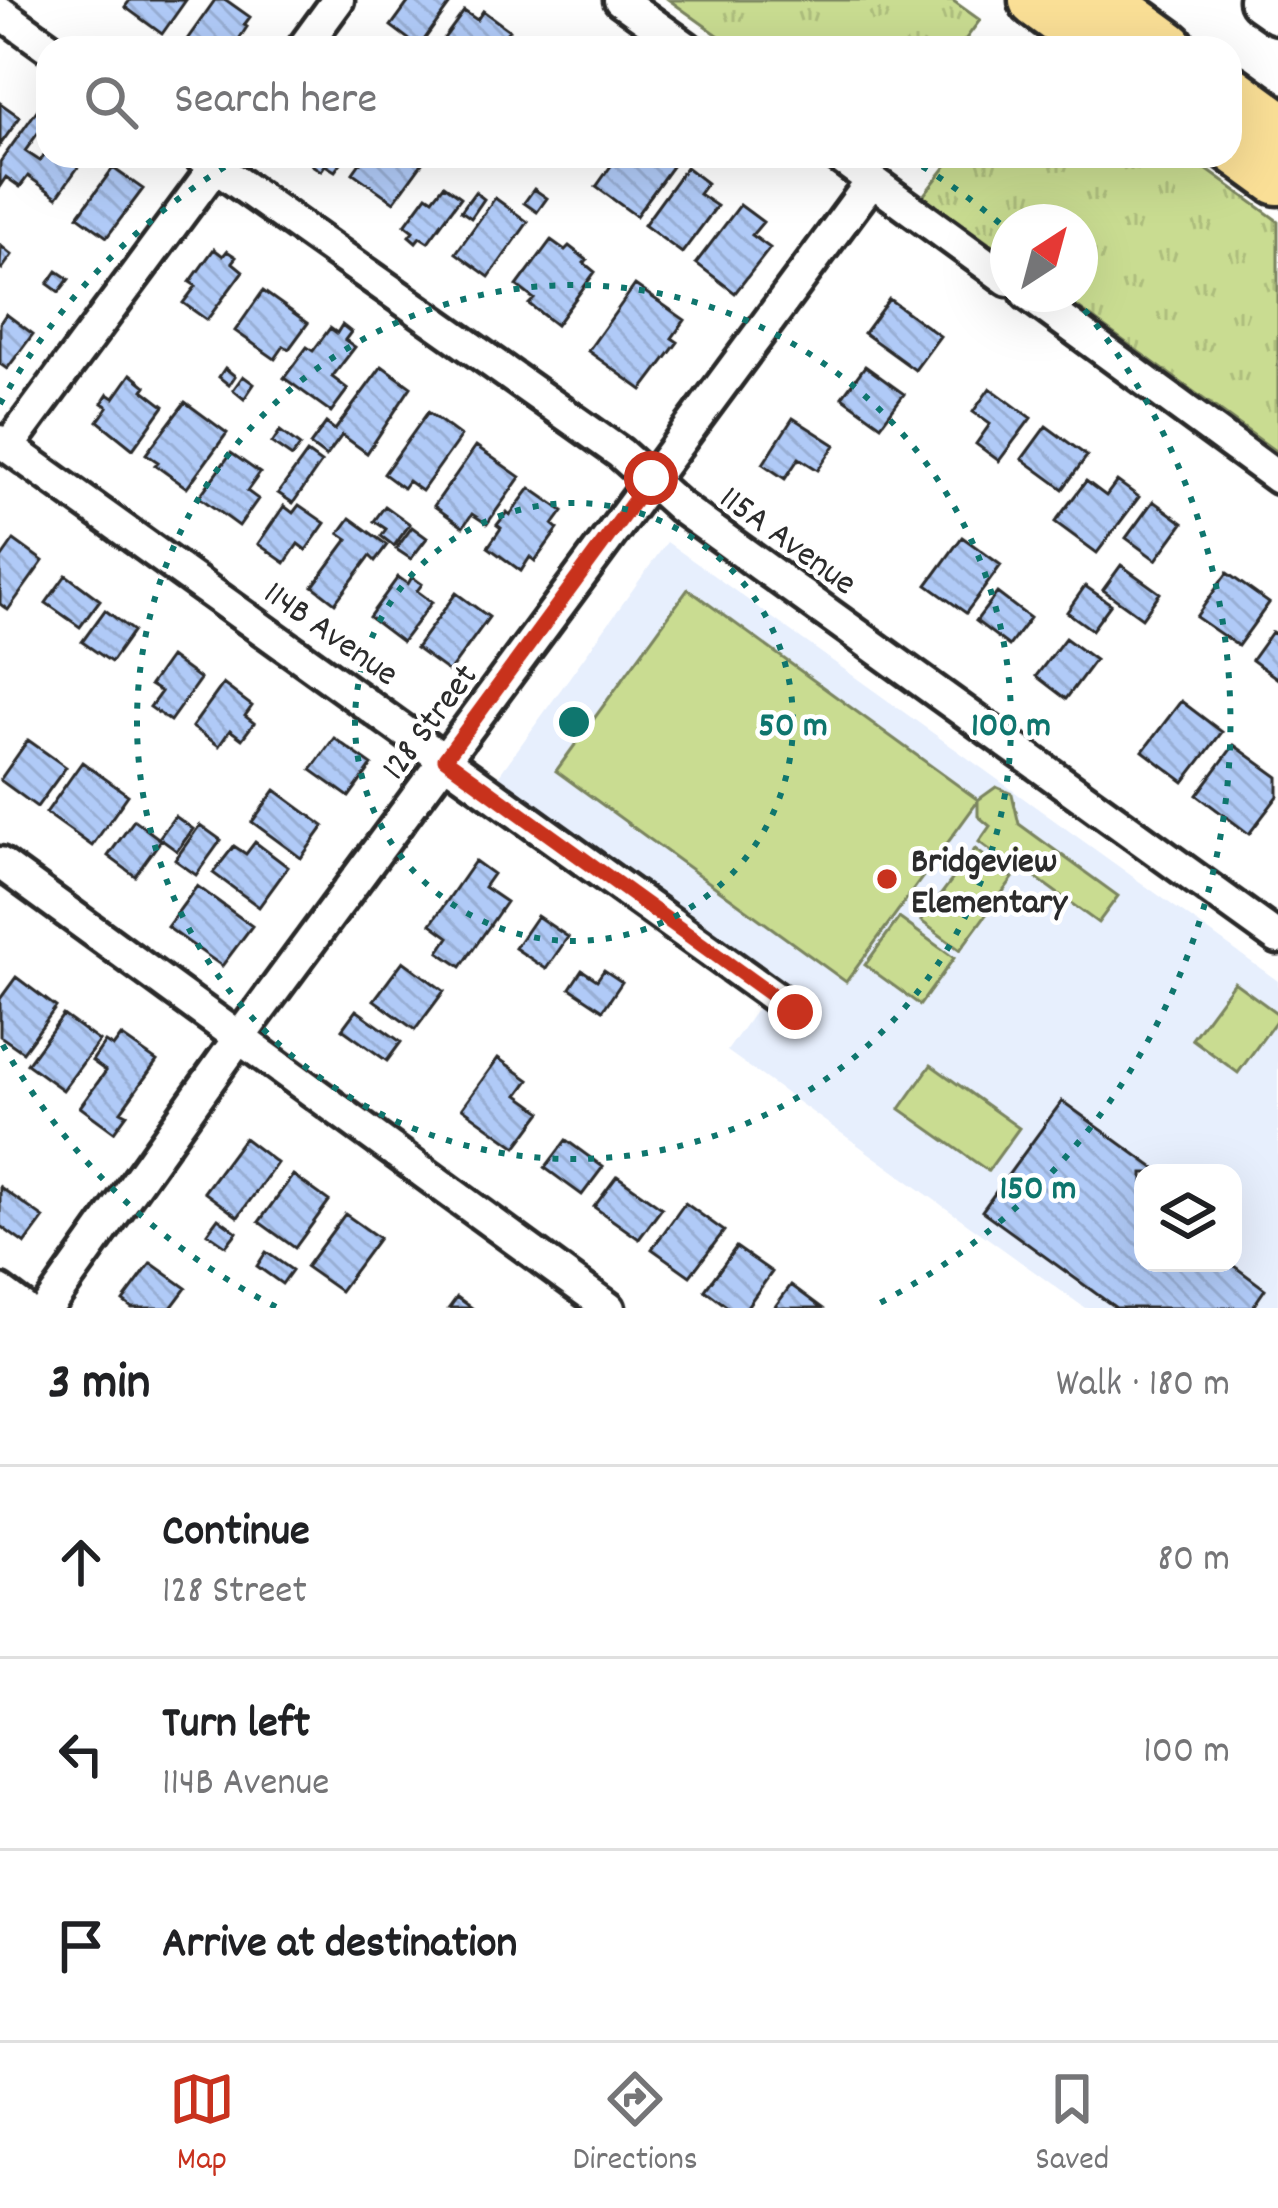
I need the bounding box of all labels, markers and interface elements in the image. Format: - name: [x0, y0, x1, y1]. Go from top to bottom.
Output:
- search box: [36, 36, 1242, 168]
- icon: search: [78, 69, 144, 135]
- text: Search here: [174, 70, 377, 134]
- north arrow: [990, 204, 1098, 312]
- route start: [624, 451, 678, 505]
- street label: 115A Avenue: [707, 475, 866, 611]
- street label: 114B Avenue: [251, 570, 408, 702]
- street label: 128 Street: [371, 655, 493, 793]
- centre of rings: [553, 701, 595, 743]
- text: 50 m: [758, 702, 828, 754]
- text: 100 m: [971, 702, 1051, 754]
- place label: Bridgeview Elementary: [911, 838, 1068, 931]
- marker: Bridgeview Elementary: [874, 866, 900, 892]
- route end: [768, 985, 822, 1039]
- map controls: [1134, 1164, 1242, 1272]
- button: layers: [1134, 1164, 1242, 1272]
- text: 150 m: [999, 1165, 1077, 1217]
- text: 3 min: [48, 1350, 150, 1422]
- text: Walk · 180 m: [1056, 1359, 1230, 1414]
- text: Continue: [162, 1502, 310, 1566]
- icon: ahead: [48, 1529, 114, 1595]
- text: 80 m: [1157, 1534, 1230, 1589]
- text: 128 Street: [162, 1566, 307, 1621]
- text: Turn left: [162, 1694, 310, 1758]
- icon: left: [48, 1721, 114, 1787]
- text: 100 m: [1143, 1726, 1230, 1781]
- text: 114B Avenue: [162, 1758, 329, 1813]
- icon: arrive: [48, 1913, 114, 1979]
- text: Arrive at destination: [162, 1914, 517, 1978]
- tab: Map: [169, 2066, 235, 2185]
- tab: Directions: [573, 2066, 698, 2185]
- tab: Saved: [1035, 2066, 1109, 2185]

